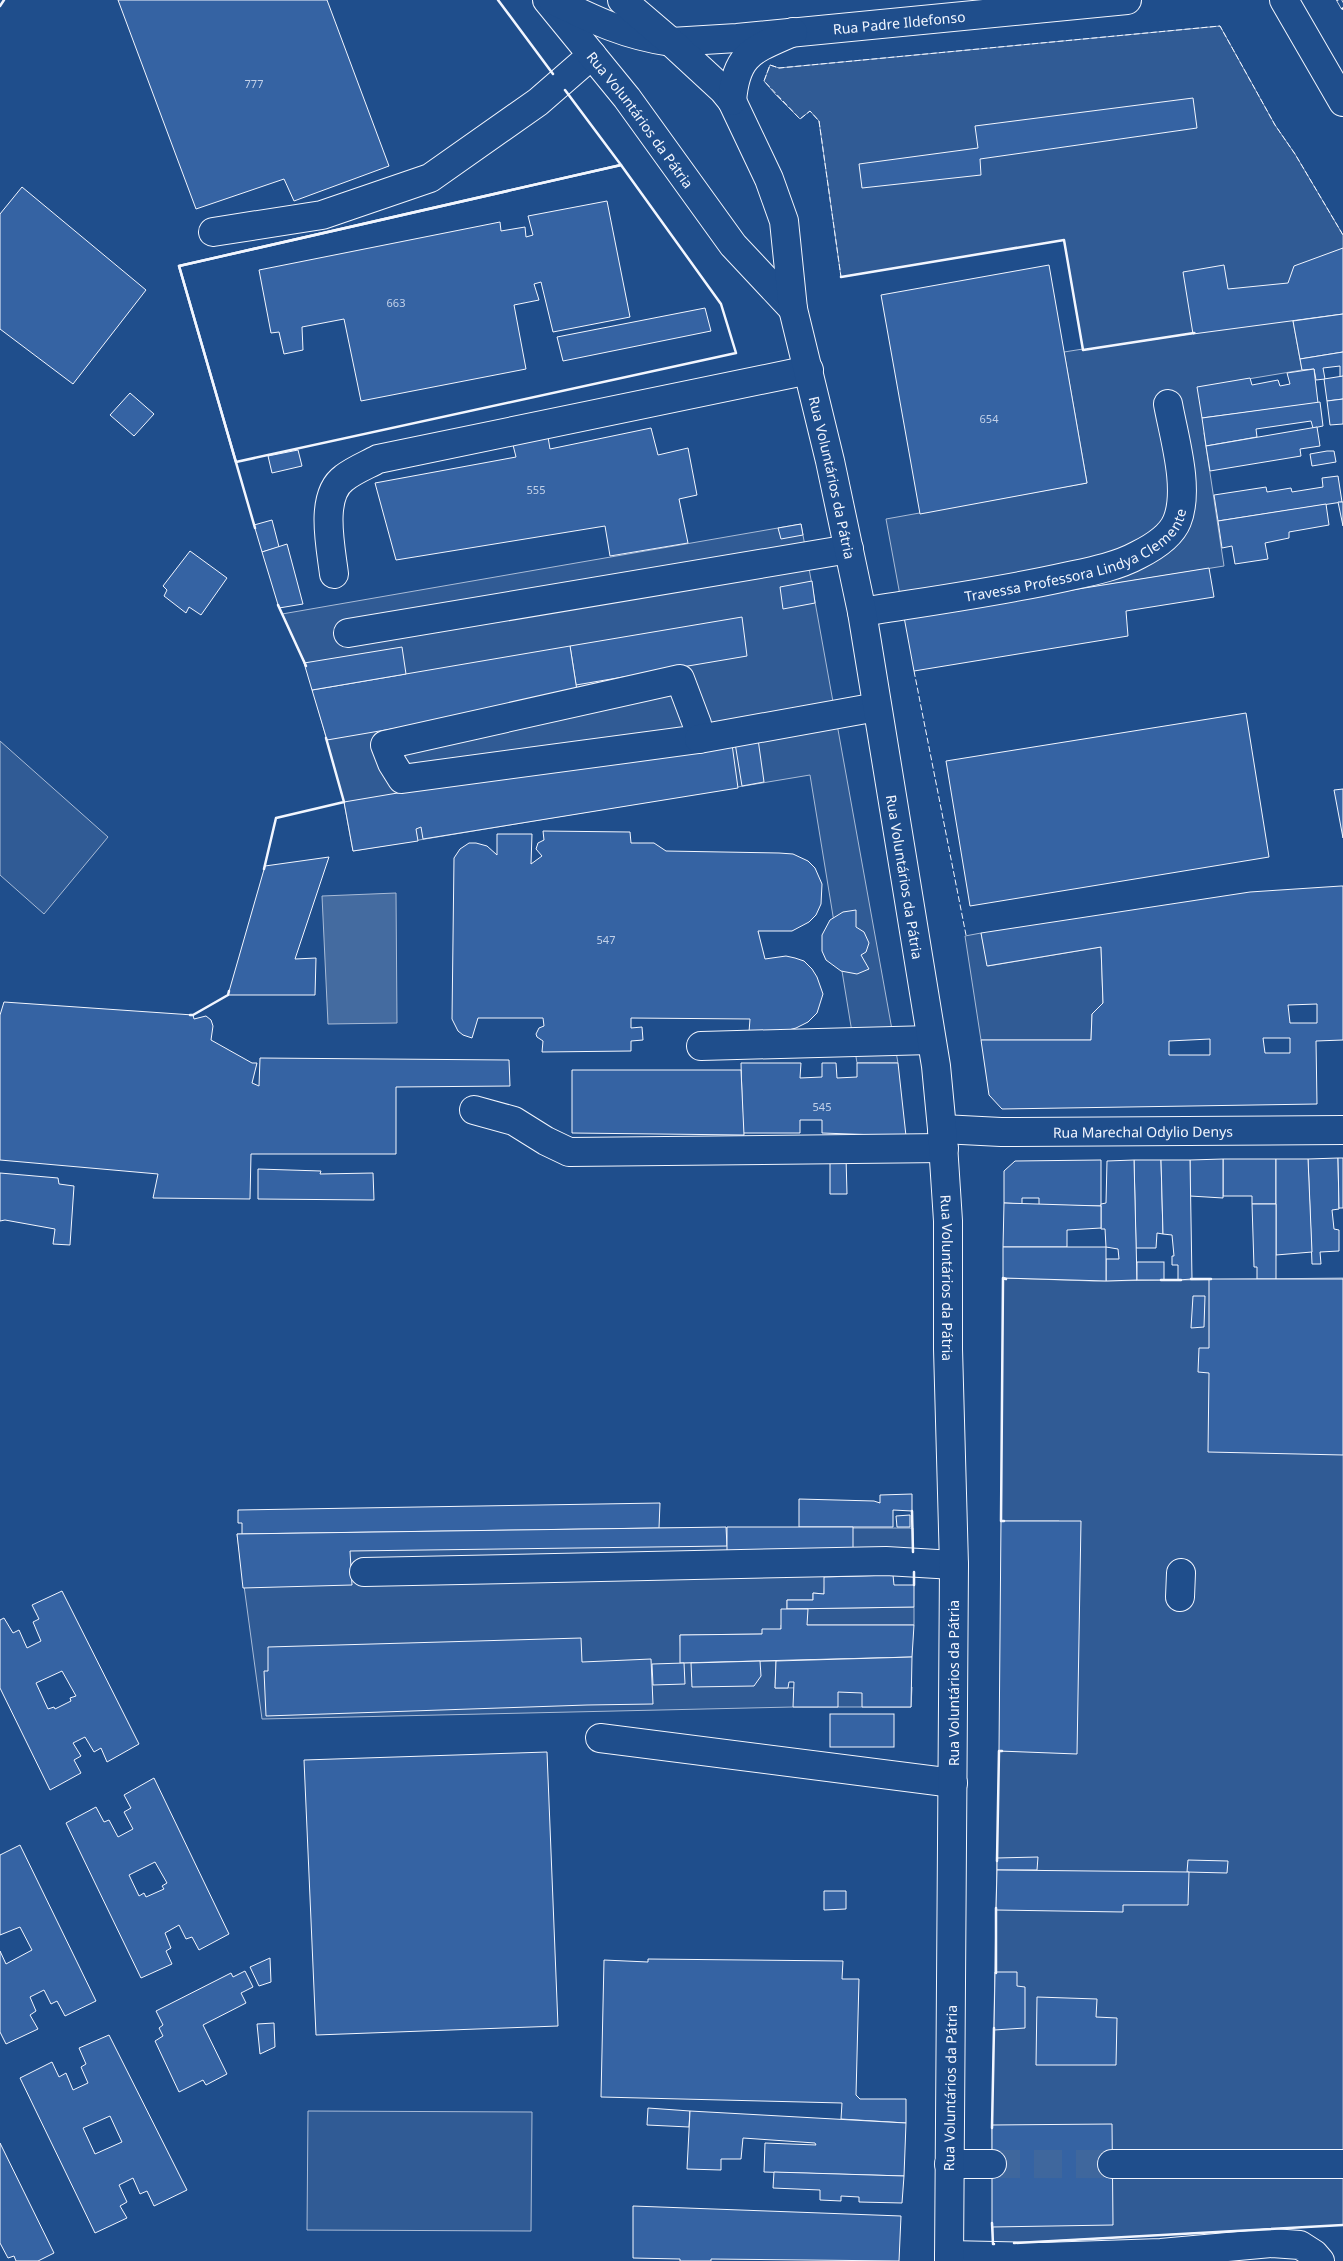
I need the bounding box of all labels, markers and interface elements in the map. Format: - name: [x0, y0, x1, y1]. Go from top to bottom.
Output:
- street label: Rua Padre Ildefonso: [832, 6, 966, 38]
- street label: Rua Voluntários da Pátria: [583, 47, 698, 192]
- house number: 777: [245, 76, 263, 91]
- house number: 663: [387, 295, 405, 310]
- street label: Rua Voluntários da Pátria: [805, 394, 860, 561]
- house number: 654: [980, 411, 999, 426]
- house number: 555: [527, 482, 545, 497]
- street label: Travessa Professora Lindya Clemente: [963, 506, 1190, 605]
- street label: Rua Voluntários da Pátria: [882, 793, 928, 960]
- house number: 547: [597, 932, 615, 947]
- house number: 545: [813, 1099, 831, 1114]
- street label: Rua Marechal Odylio Denys: [1053, 1121, 1233, 1141]
- street label: Rua Voluntários da Pátria: [937, 1194, 958, 1361]
- street label: Rua Voluntários da Pátria: [944, 1600, 963, 1766]
- street label: Rua Voluntários da Pátria: [939, 2005, 961, 2171]

